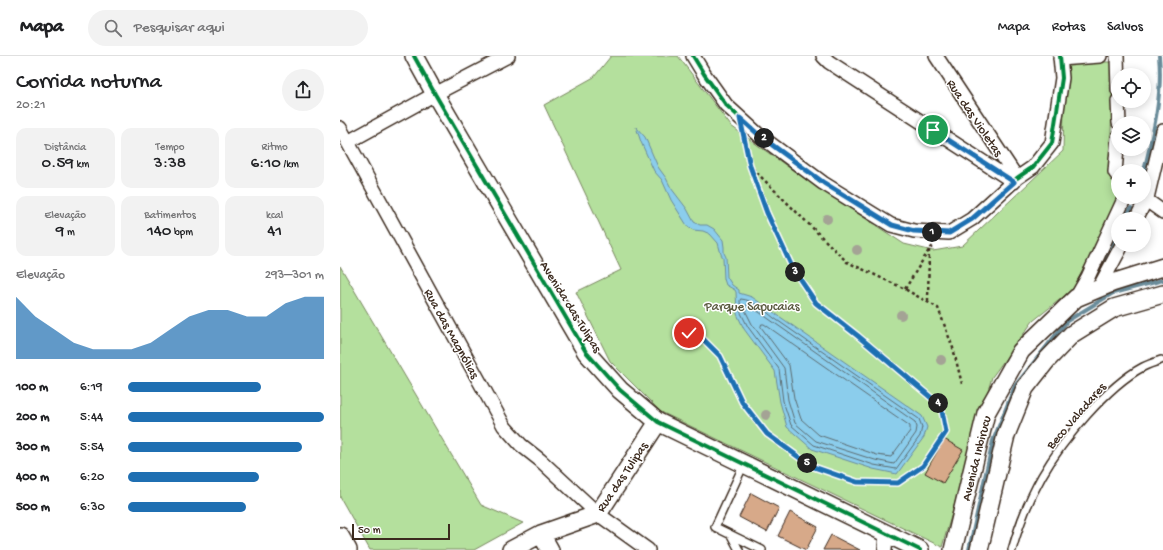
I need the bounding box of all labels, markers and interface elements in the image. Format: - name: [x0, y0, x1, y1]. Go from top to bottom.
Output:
- search box: [88, 10, 368, 46]
- text: Mapa: [20, 16, 64, 39]
- icon: search: [102, 17, 124, 39]
- text: Pesquisar aqui: [134, 19, 225, 37]
- text: Mapa: [998, 19, 1030, 36]
- text: Rotas: [1052, 19, 1085, 36]
- text: Salvos: [1107, 19, 1143, 36]
- map controls: [1111, 68, 1151, 252]
- button: locate: [1111, 68, 1151, 108]
- button: share: [282, 69, 324, 111]
- text: Corrida noturna: [16, 70, 162, 96]
- street label: Rua das Violetas: [943, 77, 1006, 161]
- text: 20:21: [16, 98, 45, 113]
- pin: [916, 113, 950, 147]
- button: layers: [1111, 116, 1151, 156]
- icon: arrive: [922, 119, 944, 141]
- pin: 2: [754, 128, 774, 148]
- text: 2: [761, 132, 767, 144]
- text: Distância: [44, 142, 86, 154]
- text: Tempo: [156, 142, 184, 154]
- text: Ritmo: [262, 142, 288, 154]
- text: 0.59: [41, 154, 74, 174]
- text: 3:38: [154, 154, 186, 174]
- text: 6:10: [250, 154, 281, 174]
- text: km: [74, 159, 89, 171]
- text: /km: [281, 159, 299, 171]
- button: +: [1111, 164, 1151, 204]
- text: Elevação: [45, 210, 86, 222]
- text: Batimentos: [144, 210, 196, 222]
- text: kcal: [266, 210, 283, 222]
- button: −: [1111, 212, 1151, 252]
- text: 9: [56, 222, 64, 242]
- text: 140: [147, 222, 171, 242]
- text: 41: [267, 222, 282, 242]
- pin: 1: [922, 222, 942, 242]
- text: 1: [930, 226, 934, 238]
- text: m: [64, 227, 75, 239]
- text: bpm: [171, 227, 193, 239]
- street label: Avenida das Tulipas: [536, 259, 605, 357]
- pin: 3: [785, 262, 805, 282]
- text: 3: [792, 266, 798, 278]
- text: Elevação: [16, 268, 65, 283]
- text: 293–301 m: [265, 268, 324, 283]
- street label: Rua das Magnólias: [420, 287, 482, 383]
- park label: Parque Sapucaias: [704, 300, 801, 315]
- pin: [672, 316, 706, 350]
- icon: check: [678, 322, 700, 344]
- street label: Beco Valadares: [1043, 379, 1111, 454]
- text: 100 m: [16, 380, 48, 395]
- text: 6:19: [80, 380, 102, 395]
- pin: 4: [928, 393, 948, 413]
- text: 4: [935, 397, 941, 409]
- text: 200 m: [16, 410, 49, 425]
- text: 5:44: [80, 410, 103, 425]
- street label: Avenida Inbirucu: [960, 414, 995, 503]
- street label: Rua das Tulipas: [594, 439, 653, 515]
- text: 300 m: [16, 440, 50, 455]
- text: 5:54: [80, 440, 104, 455]
- pin: 5: [797, 453, 817, 473]
- text: 5: [804, 457, 810, 469]
- text: 400 m: [16, 470, 49, 485]
- text: 6:20: [80, 470, 104, 485]
- text: 500 m: [16, 500, 50, 515]
- text: 6:30: [80, 500, 105, 515]
- scale bar: [352, 522, 450, 541]
- text: 50 m: [358, 525, 380, 537]

